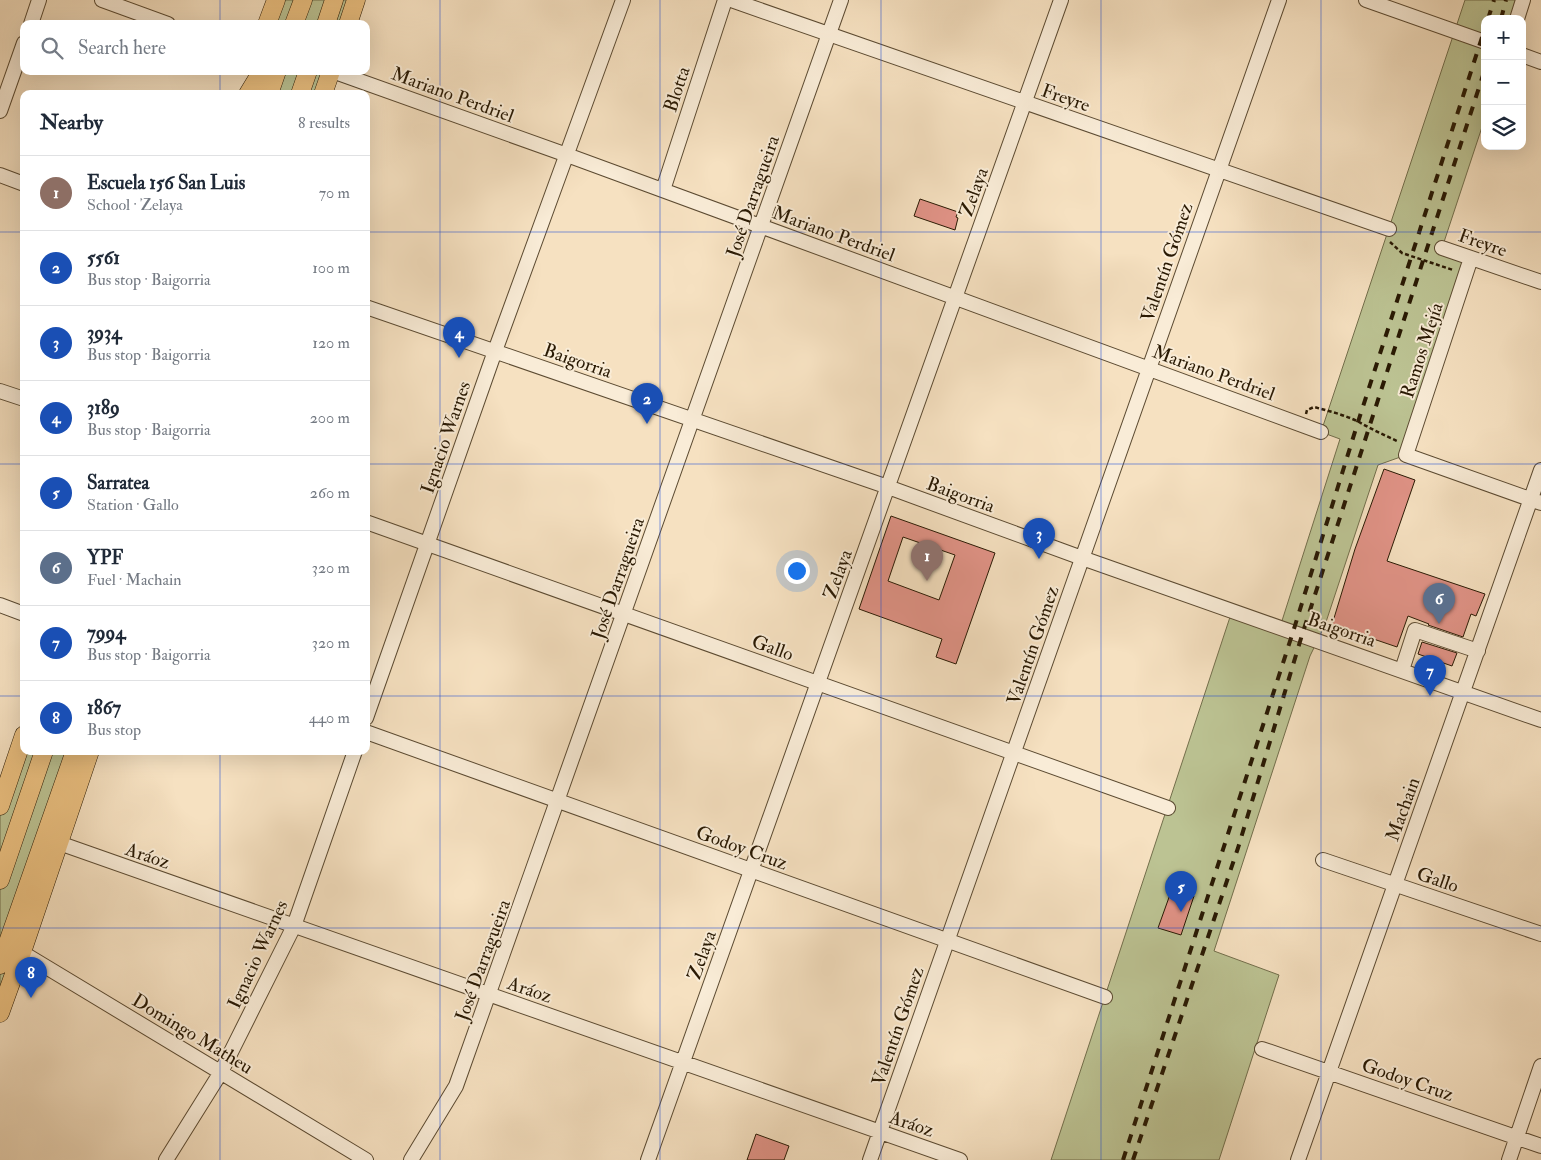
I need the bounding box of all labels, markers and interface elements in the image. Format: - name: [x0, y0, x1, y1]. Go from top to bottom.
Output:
- map controls: [1481, 15, 1526, 150]
- button: +: [1481, 15, 1526, 60]
- search box: [20, 20, 370, 75]
- icon: search: [38, 34, 66, 62]
- text: Search here: [78, 36, 166, 60]
- button: −: [1481, 60, 1526, 105]
- street label: Mariano Perdriel: [388, 62, 517, 128]
- street label: Blotta: [658, 63, 696, 115]
- street label: Freyre: [1038, 79, 1093, 117]
- button: layers: [1481, 105, 1526, 150]
- text: Nearby: [40, 109, 103, 136]
- text: 8 results: [298, 113, 350, 133]
- street label: José Darragueira: [721, 132, 785, 261]
- street label: Zelaya: [954, 164, 994, 220]
- text: Escuela 156 San Luis: [87, 171, 245, 195]
- text: 1: [53, 183, 59, 203]
- text: 70 m: [319, 183, 350, 203]
- text: School · Zelaya: [87, 195, 183, 215]
- street label: Valentín Gómez: [1135, 200, 1198, 325]
- street label: Mariano Perdriel: [769, 201, 898, 267]
- street label: Freyre: [1455, 224, 1510, 262]
- text: 5561: [87, 246, 120, 270]
- text: 2: [52, 258, 60, 278]
- text: 100 m: [312, 258, 350, 278]
- text: Bus stop · Baigorria: [87, 270, 211, 290]
- street label: Ramos Mejía: [1395, 299, 1449, 401]
- pin: 4: [443, 317, 475, 358]
- text: 3934: [87, 321, 122, 345]
- text: 3: [53, 333, 59, 353]
- text: 120 m: [312, 333, 350, 353]
- street label: Baigorria: [540, 338, 615, 384]
- street label: Mariano Perdriel: [1149, 340, 1278, 406]
- text: Bus stop · Baigorria: [87, 345, 211, 365]
- street label: Ignacio Warnes: [416, 378, 476, 497]
- pin: 2: [631, 383, 663, 424]
- text: 3189: [87, 396, 120, 420]
- text: 4: [52, 408, 60, 428]
- text: 200 m: [310, 408, 350, 428]
- text: Bus stop · Baigorria: [87, 420, 211, 440]
- text: Sarratea: [87, 471, 149, 495]
- street label: Baigorria: [923, 472, 998, 518]
- text: 5: [52, 483, 60, 503]
- text: 260 m: [310, 483, 350, 503]
- text: Station · Gallo: [87, 495, 179, 515]
- street label: José Darragueira: [586, 514, 650, 643]
- pin: 3: [1023, 518, 1055, 559]
- pin: 1: [911, 540, 943, 581]
- text: YPF: [87, 546, 123, 570]
- street label: Zelaya: [818, 546, 858, 602]
- text: 6: [52, 558, 60, 578]
- text: 320 m: [312, 558, 350, 578]
- your location: [784, 558, 810, 584]
- text: Fuel · Machain: [87, 570, 182, 590]
- street label: Valentín Gómez: [1001, 583, 1064, 708]
- pin: 6: [1423, 583, 1455, 624]
- street label: Baigorria: [1304, 607, 1379, 653]
- text: 7994: [87, 621, 125, 645]
- street label: Gallo: [749, 629, 797, 666]
- text: 7: [52, 633, 60, 653]
- text: 320 m: [312, 633, 350, 653]
- text: Bus stop · Baigorria: [87, 645, 211, 665]
- pin: 7: [1414, 655, 1446, 696]
- text: 1867: [87, 696, 121, 720]
- text: 8: [52, 708, 60, 728]
- text: 440 m: [309, 708, 350, 728]
- text: Bus stop: [87, 720, 141, 740]
- street label: Machain: [1380, 774, 1426, 845]
- street label: Godoy Cruz: [693, 820, 791, 876]
- street label: Aráoz: [121, 837, 173, 875]
- street label: Gallo: [1414, 862, 1462, 898]
- pin: 5: [1165, 871, 1197, 912]
- street label: Ignacio Warnes: [222, 896, 294, 1013]
- street label: José Darragueira: [450, 896, 516, 1025]
- street label: Zelaya: [682, 927, 722, 983]
- pin: 8: [15, 957, 47, 998]
- street label: Valentín Gómez: [866, 964, 929, 1089]
- street label: Aráoz: [503, 971, 555, 1009]
- street label: Domingo Matheu: [128, 988, 257, 1079]
- street label: Godoy Cruz: [1359, 1053, 1457, 1107]
- street label: Aráoz: [885, 1105, 937, 1143]

